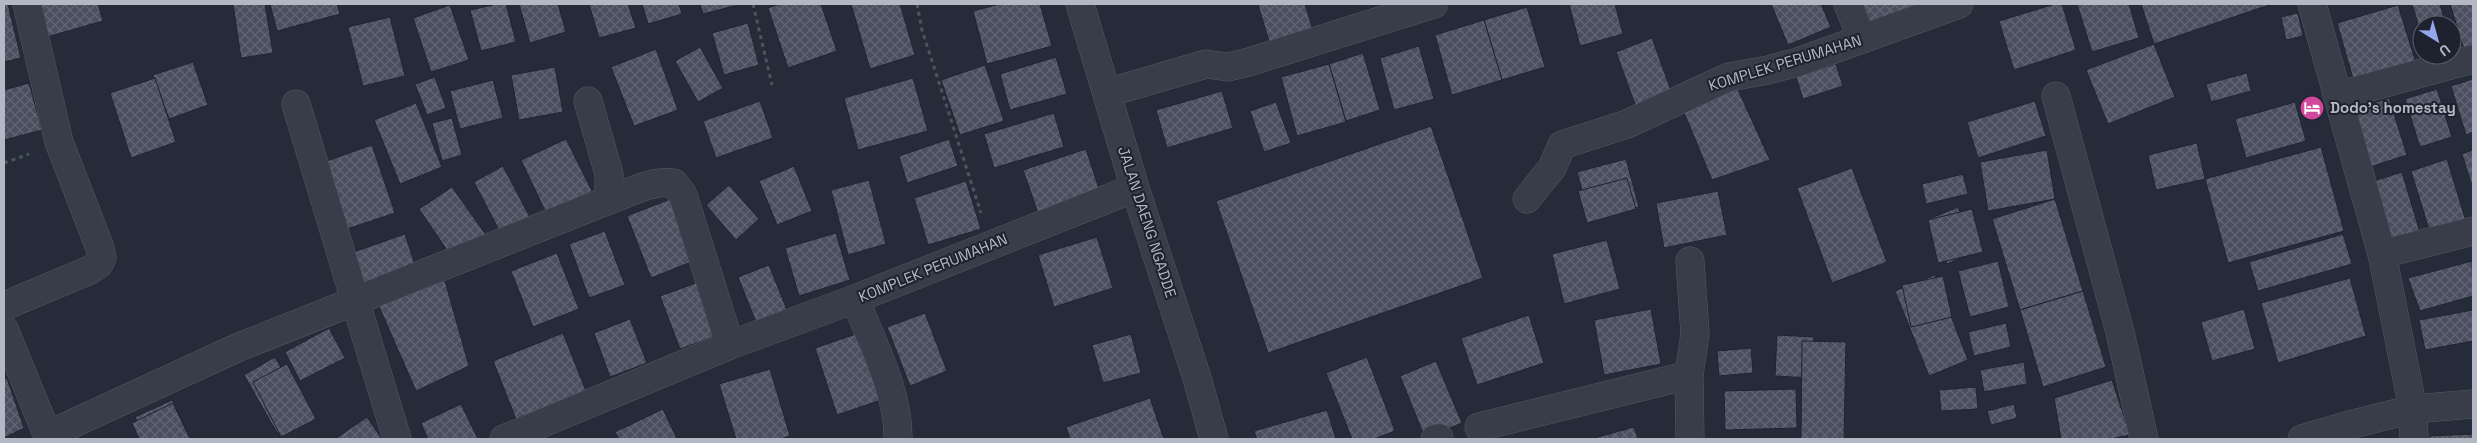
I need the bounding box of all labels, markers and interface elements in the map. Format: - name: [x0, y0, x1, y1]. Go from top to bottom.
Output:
- north arrow: [2412, 15, 2462, 65]
- street label: KOMPLEK PERUMAHAN: [1706, 30, 1864, 95]
- text: U: [2436, 40, 2454, 60]
- hotel icon: Dodo's homestay: [2299, 95, 2325, 121]
- place label: Dodo's homestay: [2330, 98, 2456, 117]
- street label: JALAN DAENG NGADDE: [1114, 144, 1181, 300]
- street label: KOMPLEK PERUMAHAN: [856, 229, 1010, 306]

